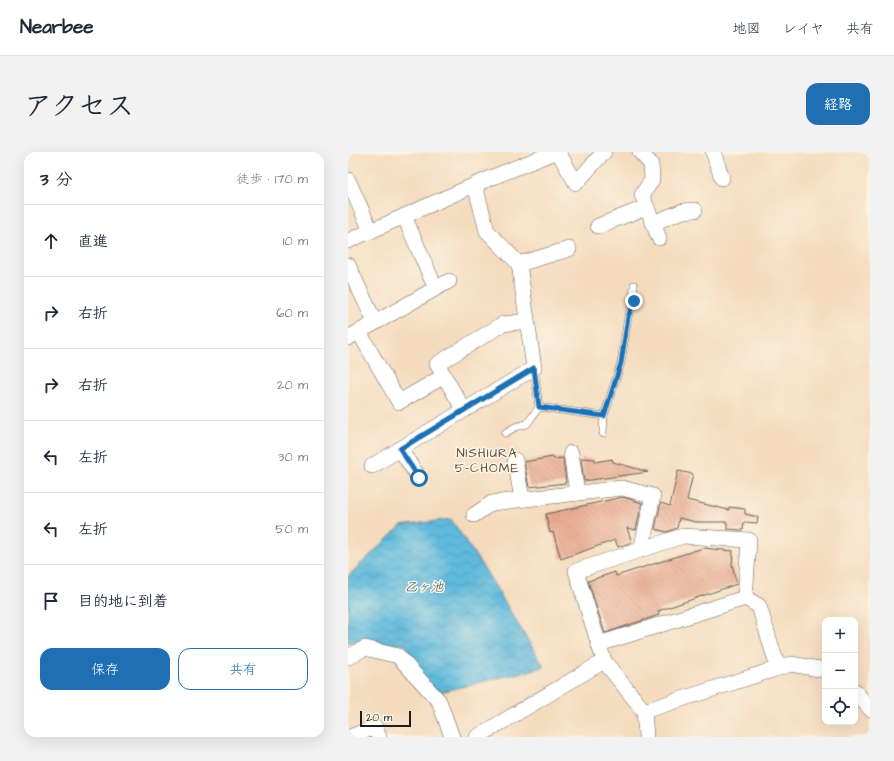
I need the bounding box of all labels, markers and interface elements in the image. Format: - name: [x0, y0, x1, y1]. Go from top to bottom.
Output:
- text: Nearbee: [20, 14, 94, 41]
- text: 地図: [733, 19, 761, 39]
- text: レイヤ: [783, 19, 824, 39]
- text: 共有: [846, 19, 874, 39]
- button: 経路: [806, 83, 870, 125]
- text: アクセス: [24, 87, 134, 126]
- text: 3 分: [40, 168, 72, 192]
- text: 徒歩 · 170 m: [237, 170, 308, 188]
- icon: ahead: [40, 230, 62, 252]
- text: 直進: [78, 231, 108, 252]
- text: 10 m: [283, 232, 308, 250]
- route end: [625, 292, 643, 310]
- icon: right: [40, 302, 62, 324]
- text: 右折: [78, 303, 108, 324]
- text: 60 m: [276, 304, 308, 322]
- icon: right: [40, 374, 62, 396]
- text: 右折: [78, 375, 108, 396]
- text: 20 m: [277, 376, 308, 394]
- district label: NISHIURA 5-CHOME: [455, 444, 519, 477]
- icon: left: [40, 446, 62, 468]
- text: 左折: [78, 447, 108, 468]
- text: 30 m: [278, 448, 308, 466]
- route start: [410, 469, 428, 487]
- icon: left: [40, 518, 62, 540]
- text: 左折: [78, 519, 108, 540]
- text: 50 m: [275, 520, 308, 538]
- water label: 乙ヶ池: [404, 578, 444, 596]
- icon: arrive: [40, 590, 62, 612]
- text: 目的地に到着: [78, 591, 168, 612]
- map controls: [822, 617, 858, 725]
- button: +: [822, 617, 858, 653]
- button: 保存: [40, 648, 170, 690]
- button: 共有: [178, 648, 308, 690]
- button: −: [822, 653, 858, 689]
- button: locate: [822, 689, 858, 725]
- scale bar: [360, 709, 411, 728]
- text: 20 m: [366, 710, 392, 725]

